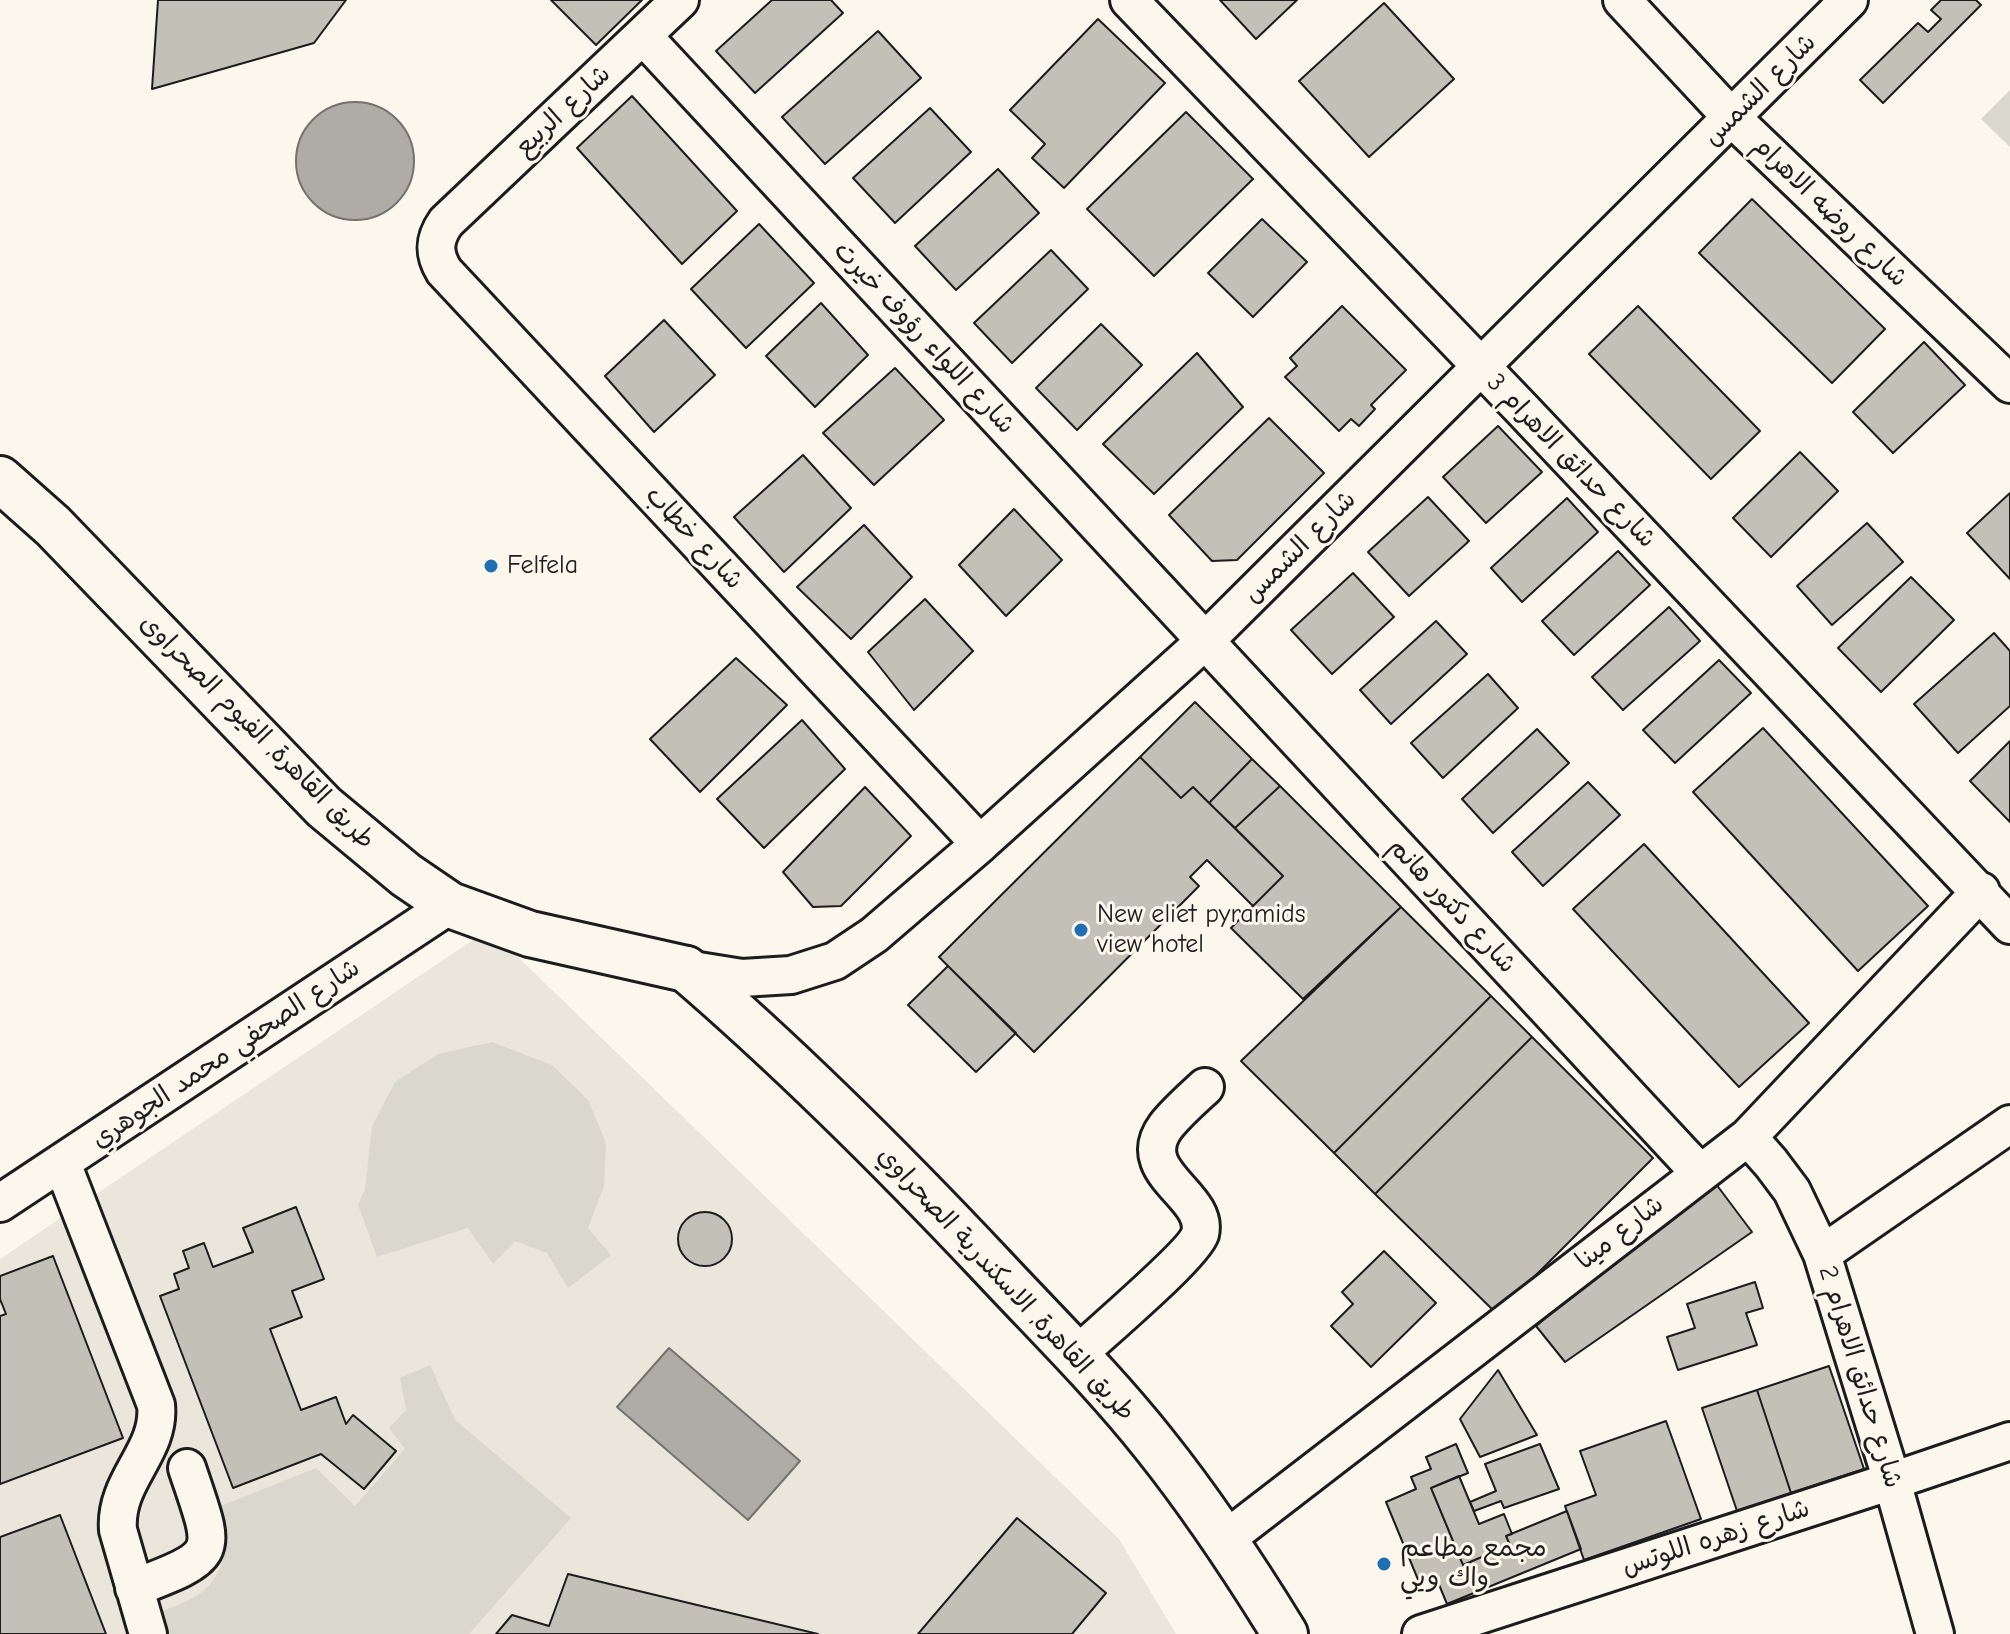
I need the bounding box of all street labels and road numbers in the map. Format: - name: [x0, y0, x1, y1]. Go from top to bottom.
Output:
- street label: شارع الشمس: [1697, 27, 1823, 153]
- street label: شارع الربيع: [509, 59, 617, 163]
- street label: شارع روضه الاهرام: [1746, 130, 1914, 294]
- street label: شارع اللواء رؤوف خيرت: [827, 235, 1021, 441]
- street label: شارع حدائق الاهرام 3: [1480, 367, 1662, 555]
- street label: شارع خطاب: [638, 480, 750, 596]
- street label: شارع الشمس: [1237, 484, 1363, 610]
- street label: طريق القاهرة, الفيوم الصحراوى: [133, 608, 381, 856]
- street label: شارع دكتور هانم: [1381, 832, 1523, 980]
- street label: شارع الصحفي محمد الجوهري: [86, 952, 366, 1156]
- street label: طريق القاهرة, الاسكندرية الصحراوي: [871, 1140, 1141, 1428]
- street label: شارع مينا: [1570, 1189, 1670, 1277]
- street label: شارع حدائق الاهرام 2: [1811, 1262, 1909, 1492]
- street label: شارع زهره اللوتس: [1618, 1493, 1814, 1583]

